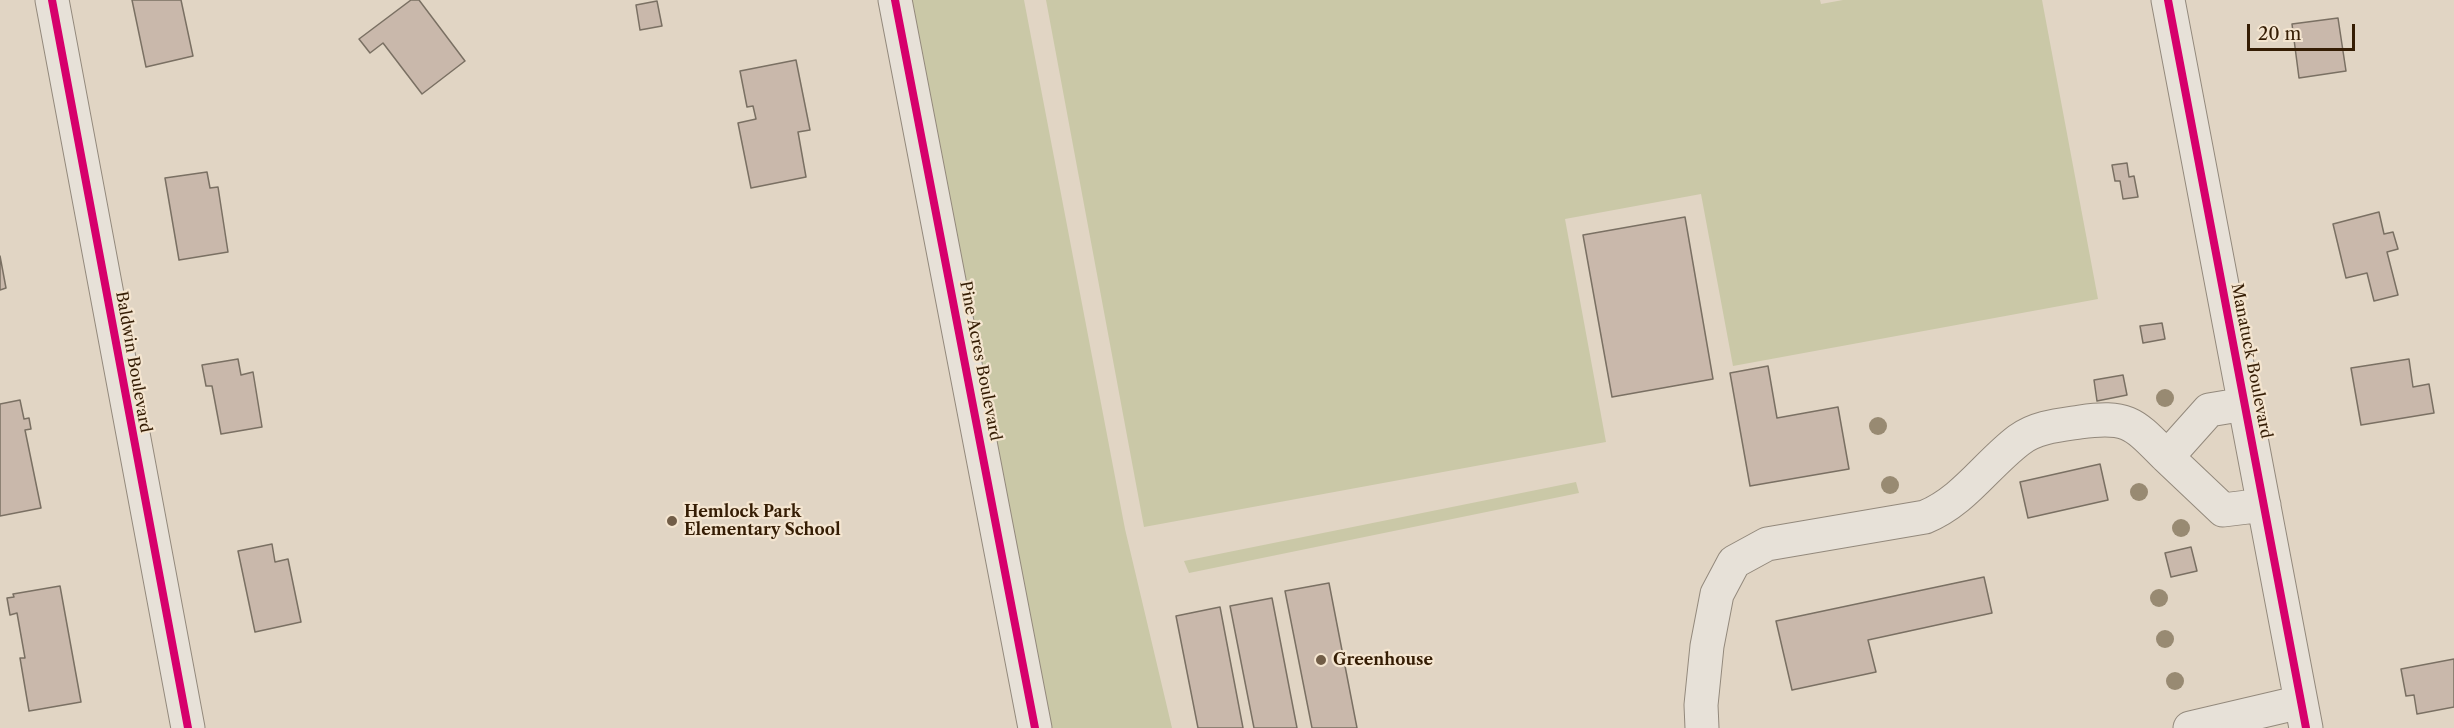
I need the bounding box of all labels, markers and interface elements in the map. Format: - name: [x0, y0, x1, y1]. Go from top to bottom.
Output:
- scale bar: [2250, 12, 2358, 50]
- text: 20 m: [2258, 23, 2301, 45]
- street label: Pine Acres Boulevard: [955, 279, 1005, 443]
- street label: Manatuck Boulevard: [2227, 282, 2275, 440]
- street label: Baldwin Boulevard: [111, 290, 155, 434]
- place label: Hemlock Park Elementary School: [684, 502, 841, 540]
- marker: Hemlock Park Elementary School: [665, 514, 679, 528]
- place label: Greenhouse: [1333, 650, 1433, 670]
- marker: Greenhouse: [1314, 653, 1328, 667]

